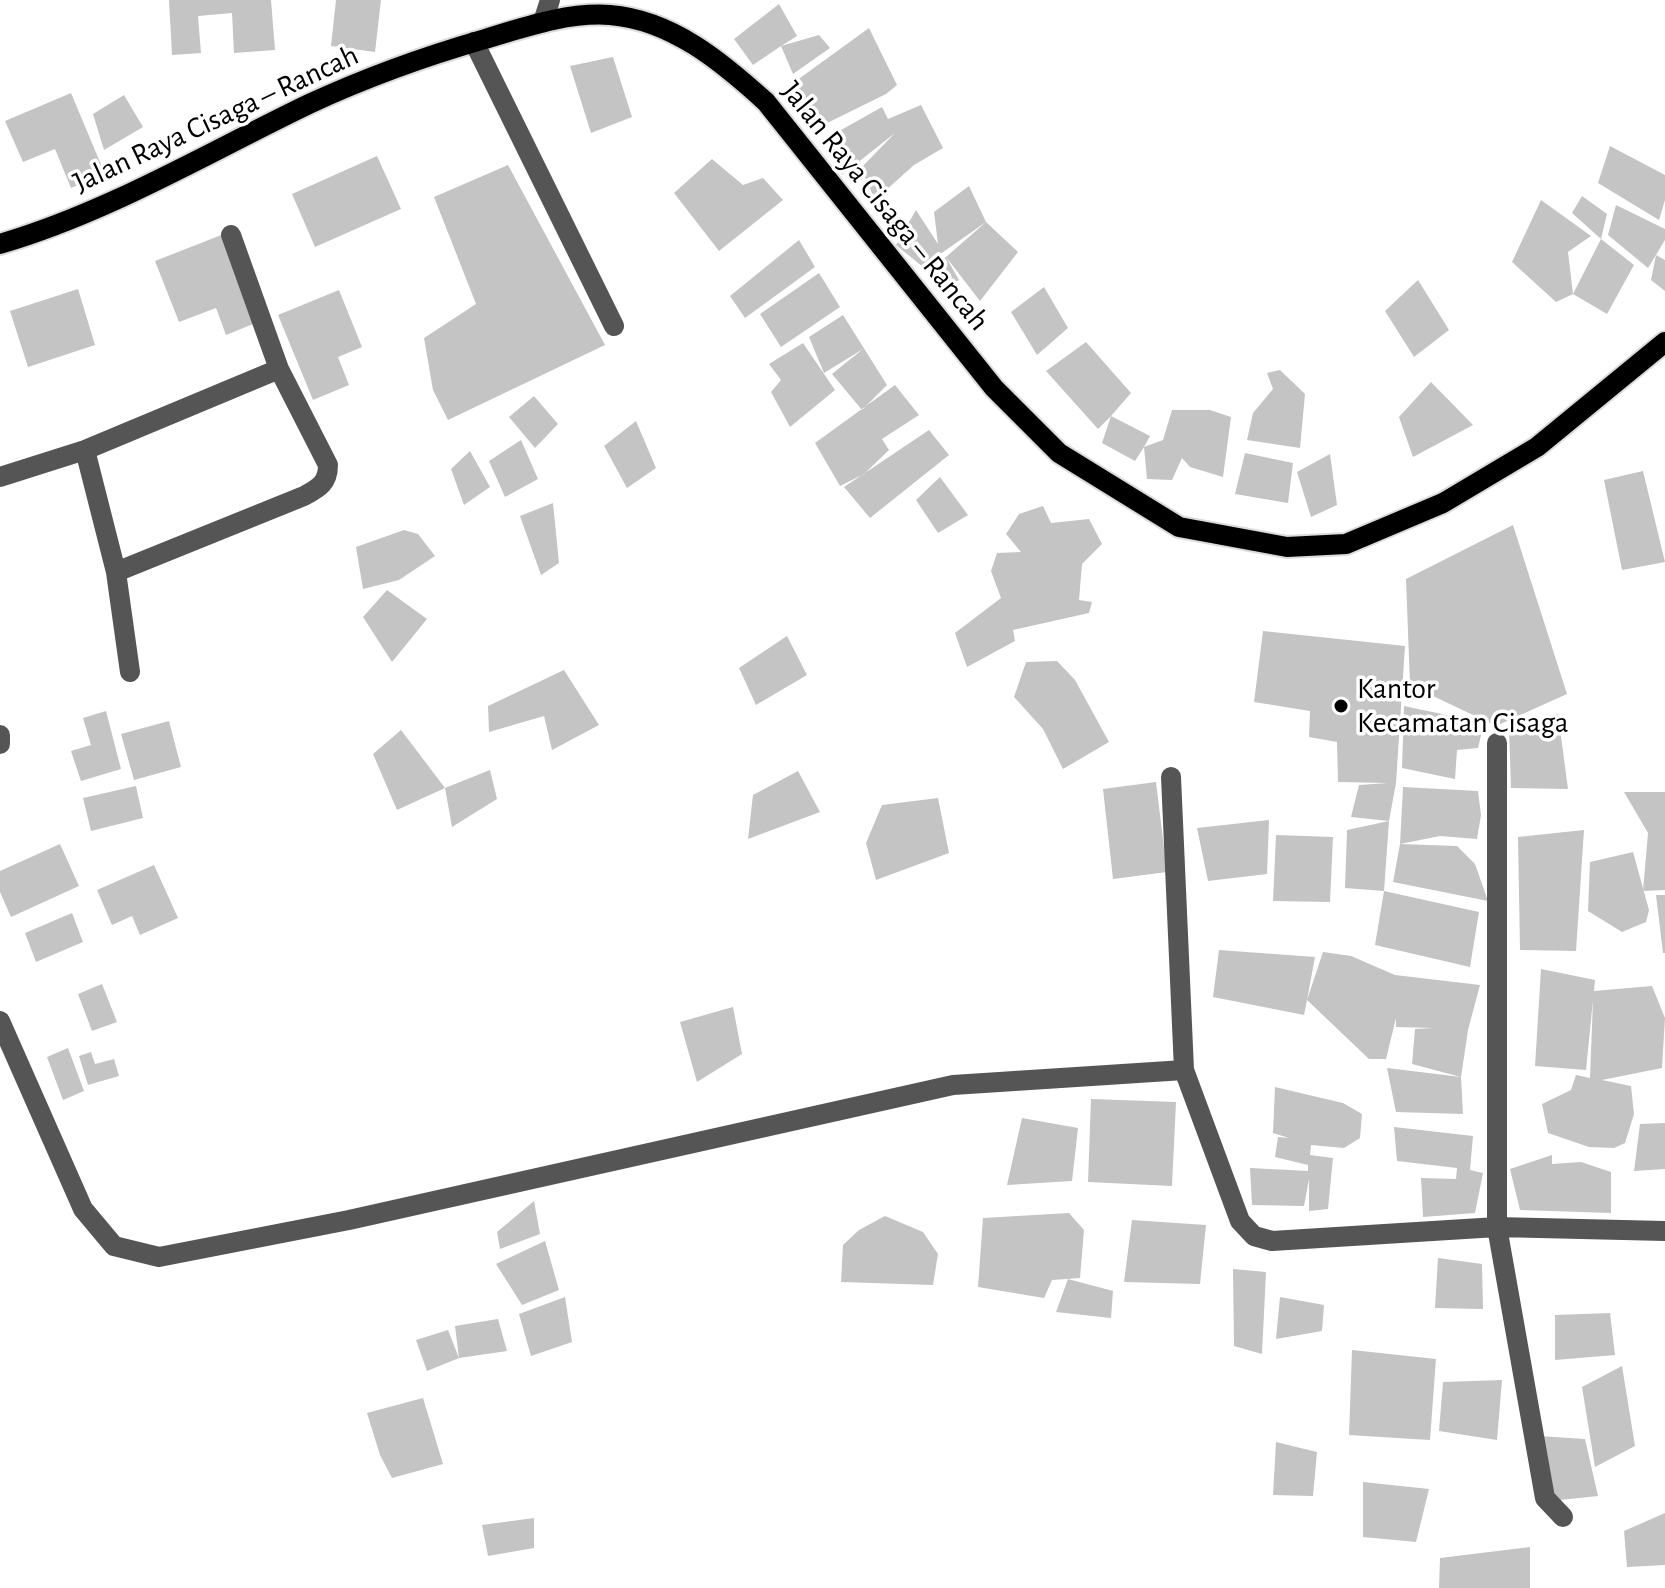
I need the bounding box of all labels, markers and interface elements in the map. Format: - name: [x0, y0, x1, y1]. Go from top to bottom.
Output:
- street label: Jalan Raya Cisaga – Rancah: [68, 37, 364, 201]
- street label: Jalan Raya Cisaga – Rancah: [773, 74, 997, 338]
- place label: Kantor Kecamatan Cisaga: [1357, 671, 1569, 742]
- marker: Kantor Kecamatan Cisaga: [1332, 697, 1350, 715]

